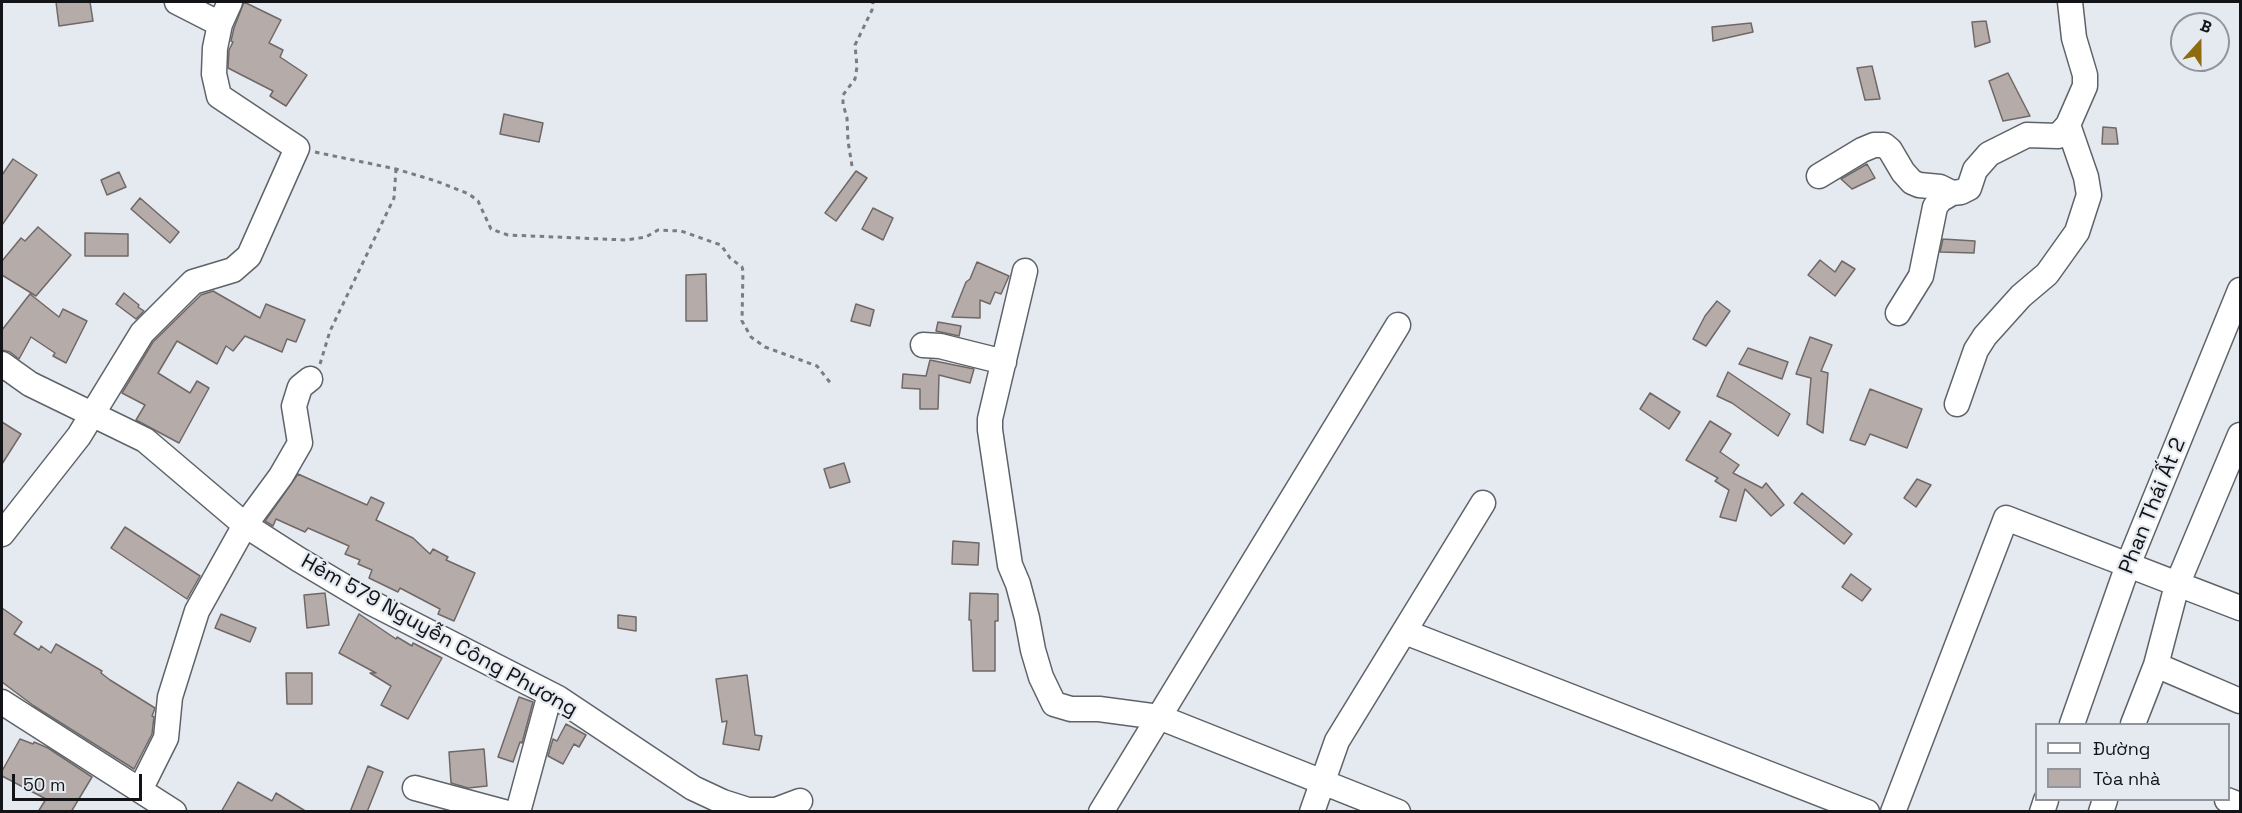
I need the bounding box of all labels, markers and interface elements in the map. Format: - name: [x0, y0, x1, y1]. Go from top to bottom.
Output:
- north arrow: [2170, 12, 2230, 72]
- text: B: [2197, 15, 2215, 38]
- street label: Phan Thái Ất 2: [2114, 434, 2192, 578]
- street label: Hẻm 579 Nguyễn Công Phương: [296, 549, 582, 723]
- legend: [2035, 723, 2230, 801]
- text: Đường: [2093, 737, 2150, 760]
- scale bar: [15, 762, 146, 800]
- text: Tòa nhà: [2093, 767, 2160, 790]
- text: 50 m: [23, 773, 65, 796]

